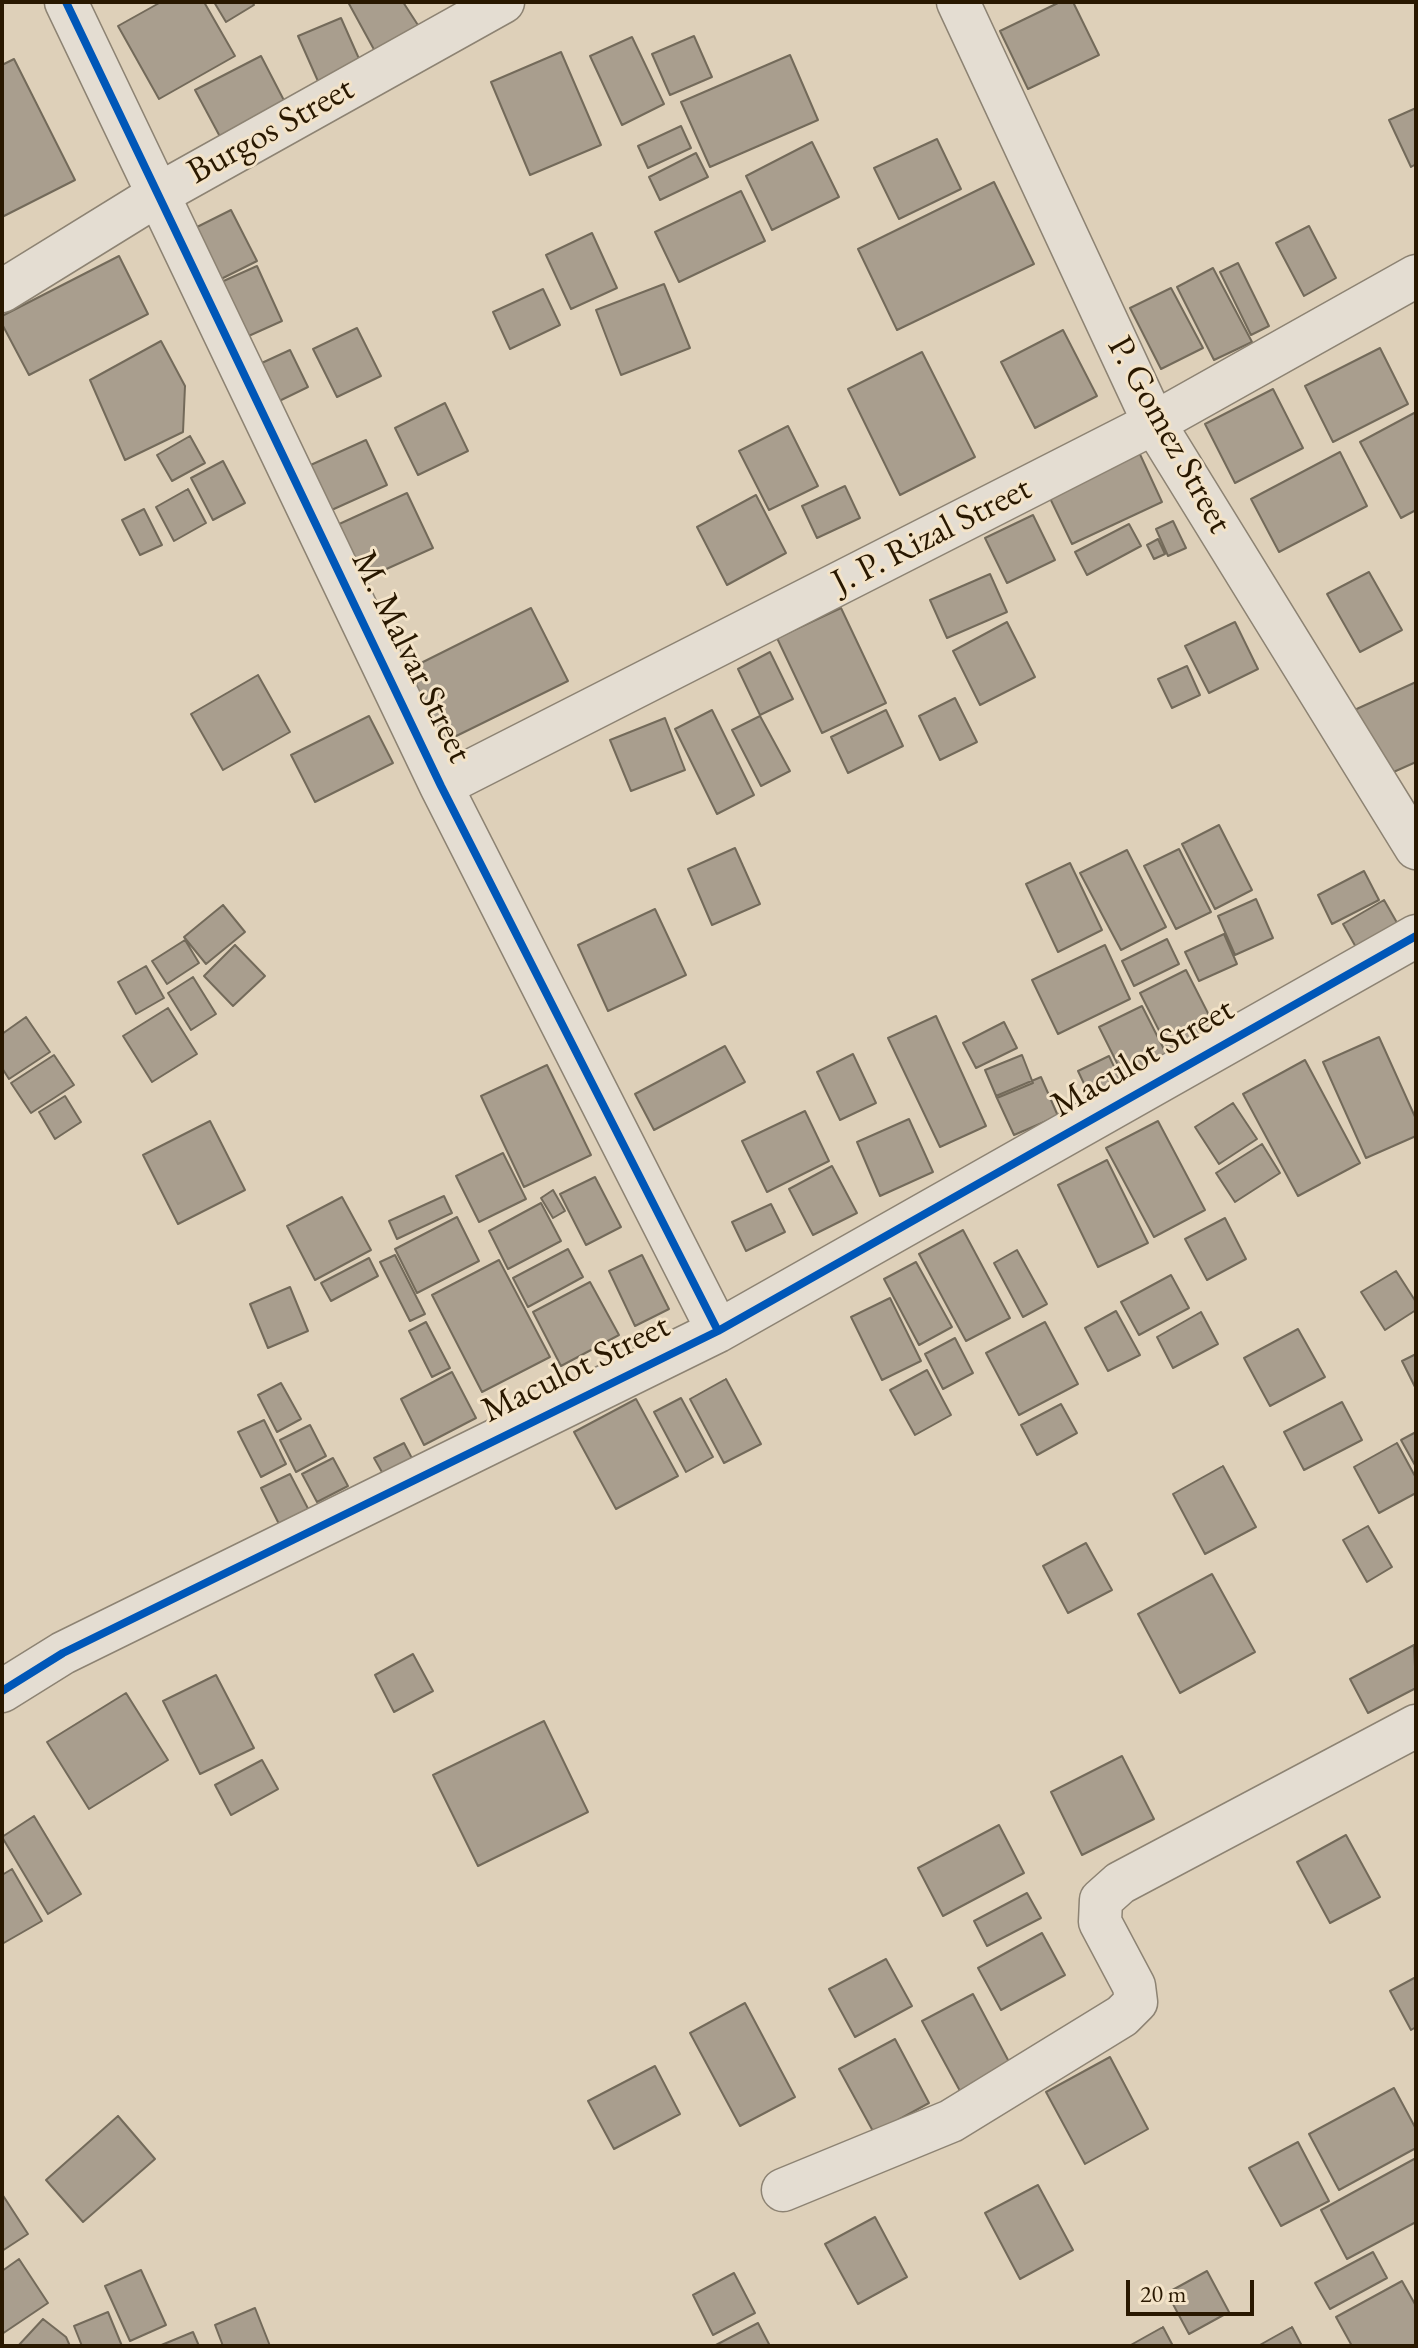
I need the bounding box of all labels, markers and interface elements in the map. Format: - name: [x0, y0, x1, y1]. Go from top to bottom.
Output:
- street label: Burgos Street: [180, 68, 362, 194]
- street label: P. Gomez Street: [1097, 329, 1241, 541]
- street label: J. P. Rizal Street: [825, 467, 1039, 605]
- street label: M. Malvar Street: [341, 544, 481, 770]
- street label: Maculot Street: [1044, 988, 1242, 1128]
- street label: Maculot Street: [475, 1305, 677, 1433]
- scale bar: [1130, 2264, 1258, 2314]
- text: 20 m: [1140, 2278, 1187, 2309]

